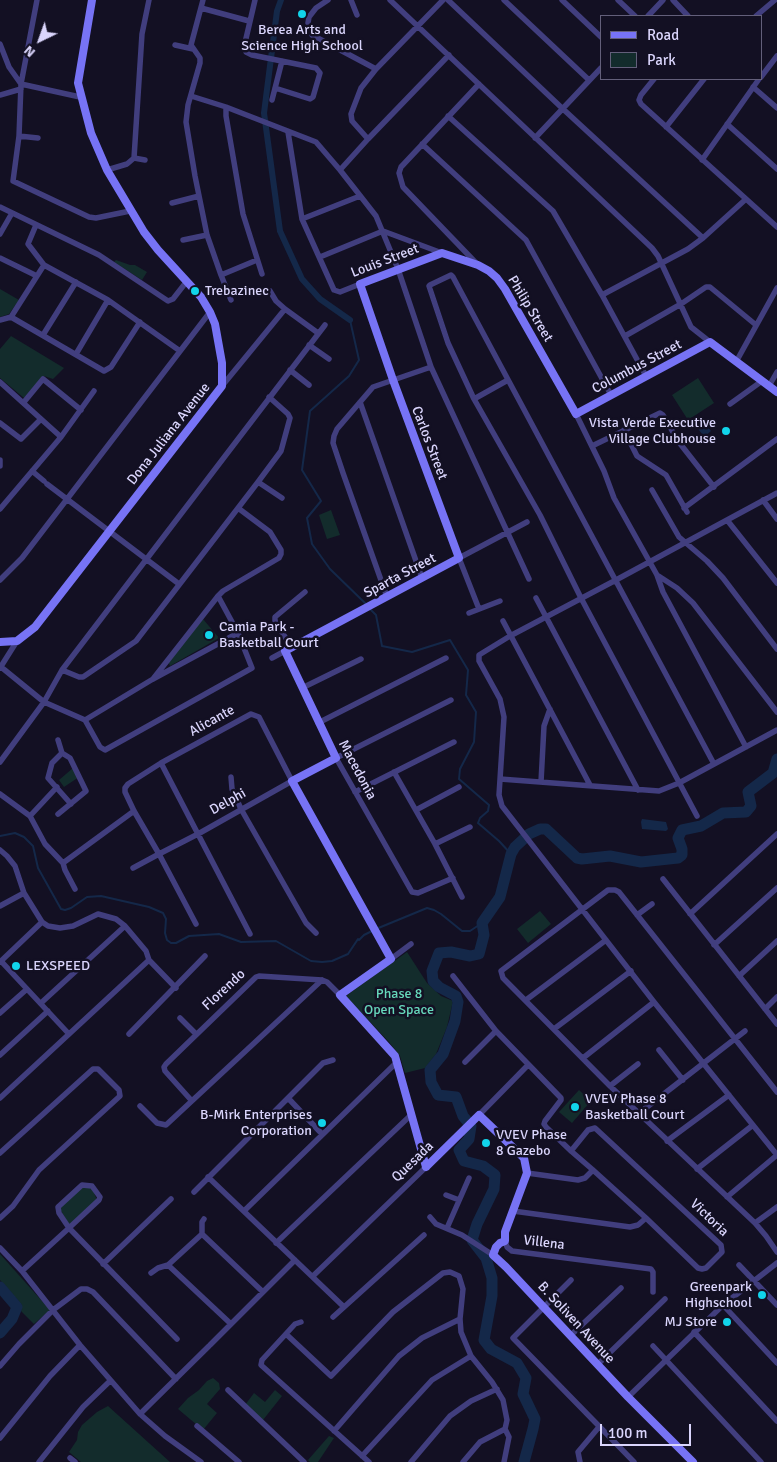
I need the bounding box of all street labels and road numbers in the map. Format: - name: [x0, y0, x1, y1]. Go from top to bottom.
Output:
- street label: Louis Street: [349, 240, 421, 282]
- street label: Philip Street: [504, 273, 556, 345]
- street label: Columbus Street: [589, 336, 685, 398]
- street label: Dona Juliana Avenue: [124, 380, 214, 488]
- street label: Carlos Street: [407, 404, 451, 482]
- street label: Sparta Street: [361, 550, 439, 602]
- street label: Alicante: [186, 702, 238, 740]
- street label: Macedonia: [334, 737, 380, 803]
- street label: Delphi: [207, 785, 249, 819]
- street label: Florendo: [199, 966, 249, 1014]
- street label: Quesada: [389, 1138, 437, 1186]
- street label: Victoria: [686, 1196, 732, 1240]
- street label: Villena: [522, 1232, 566, 1254]
- street label: B. Soliven Avenue: [534, 1279, 618, 1367]

